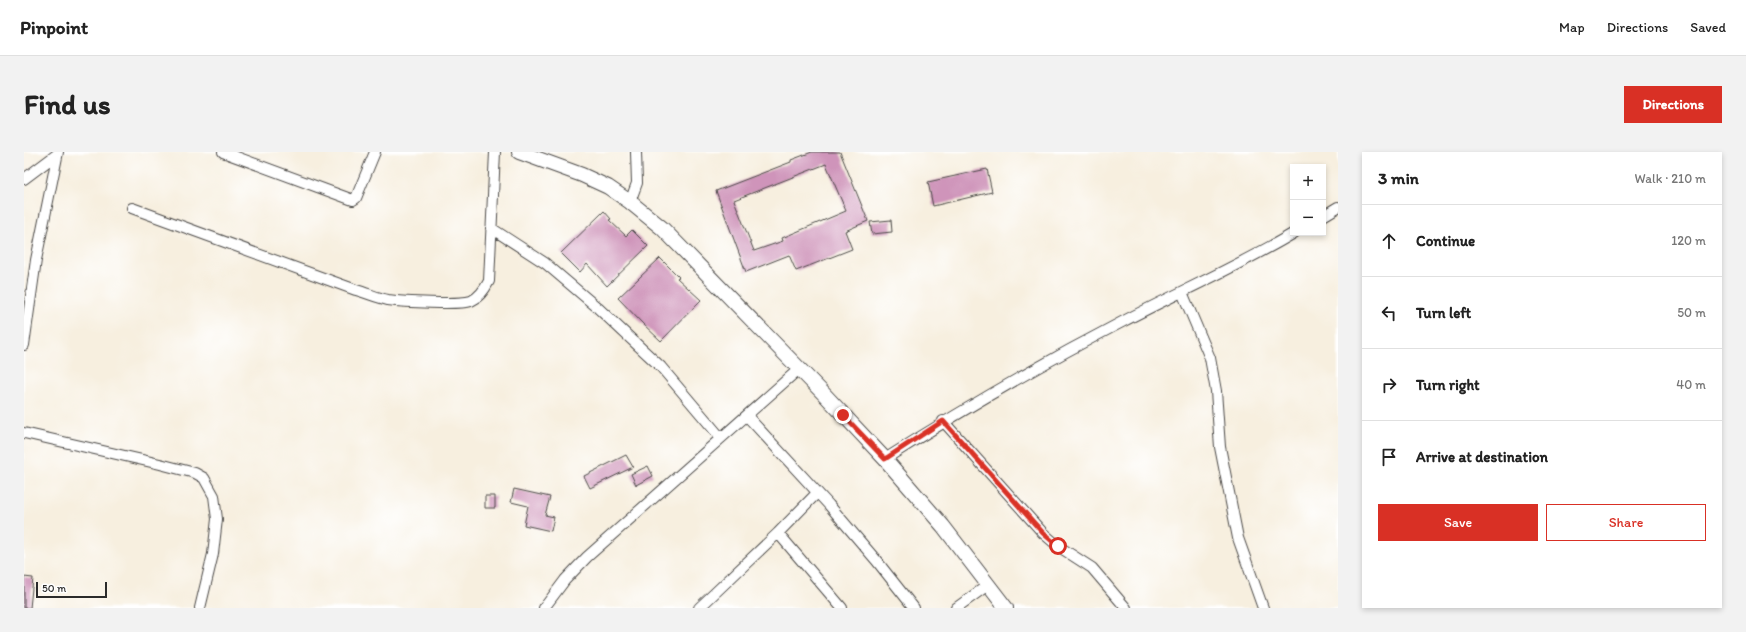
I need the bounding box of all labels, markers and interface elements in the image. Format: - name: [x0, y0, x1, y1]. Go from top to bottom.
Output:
- text: Pinpoint: [20, 16, 88, 39]
- text: Map: [1559, 19, 1585, 36]
- text: Directions: [1607, 19, 1668, 36]
- text: Saved: [1690, 19, 1726, 36]
- button: Directions: [1624, 86, 1722, 123]
- text: Find us: [24, 87, 111, 121]
- map controls: [1290, 164, 1326, 236]
- button: +: [1290, 164, 1326, 200]
- text: 3 min: [1378, 168, 1419, 188]
- text: Walk · 210 m: [1635, 171, 1706, 186]
- button: −: [1290, 200, 1326, 236]
- icon: ahead: [1378, 230, 1400, 252]
- text: Continue: [1416, 232, 1475, 250]
- text: 120 m: [1671, 233, 1706, 248]
- icon: left: [1378, 302, 1400, 324]
- text: Turn left: [1416, 304, 1471, 322]
- text: 50 m: [1677, 305, 1706, 320]
- icon: right: [1378, 374, 1400, 396]
- text: Turn right: [1416, 376, 1480, 394]
- text: 40 m: [1676, 377, 1706, 392]
- route end: [834, 406, 852, 424]
- icon: arrive: [1378, 446, 1400, 468]
- text: Arrive at destination: [1416, 448, 1548, 466]
- button: Save: [1378, 504, 1538, 541]
- button: Share: [1546, 504, 1706, 541]
- route start: [1049, 537, 1067, 555]
- scale bar: [36, 580, 107, 599]
- text: 50 m: [42, 582, 66, 595]

